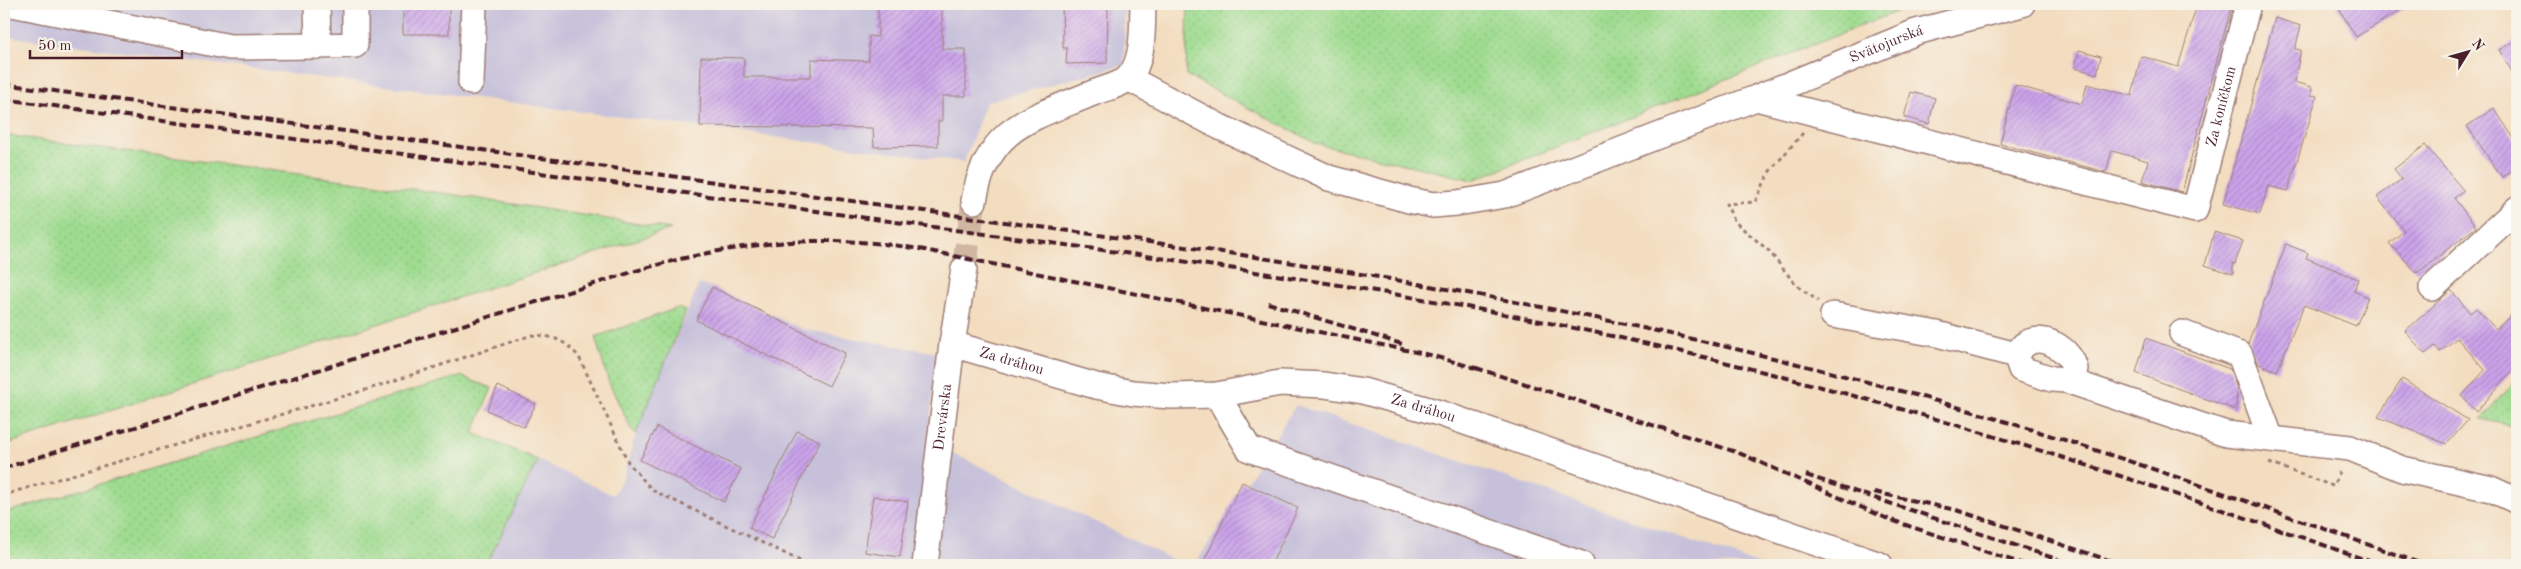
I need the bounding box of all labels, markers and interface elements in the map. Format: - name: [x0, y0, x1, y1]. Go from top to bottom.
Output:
- street label: Svätojurská: [1847, 23, 1925, 66]
- scale bar: [30, 28, 182, 60]
- north arrow: [2444, 28, 2494, 78]
- text: N: [2469, 36, 2487, 54]
- text: 50 m: [38, 39, 72, 54]
- street label: Za koníčkom: [2204, 65, 2239, 148]
- street label: Za dráhou: [978, 345, 1046, 378]
- street label: Drevárska: [932, 382, 955, 452]
- street label: Za dráhou: [1389, 392, 1457, 426]

